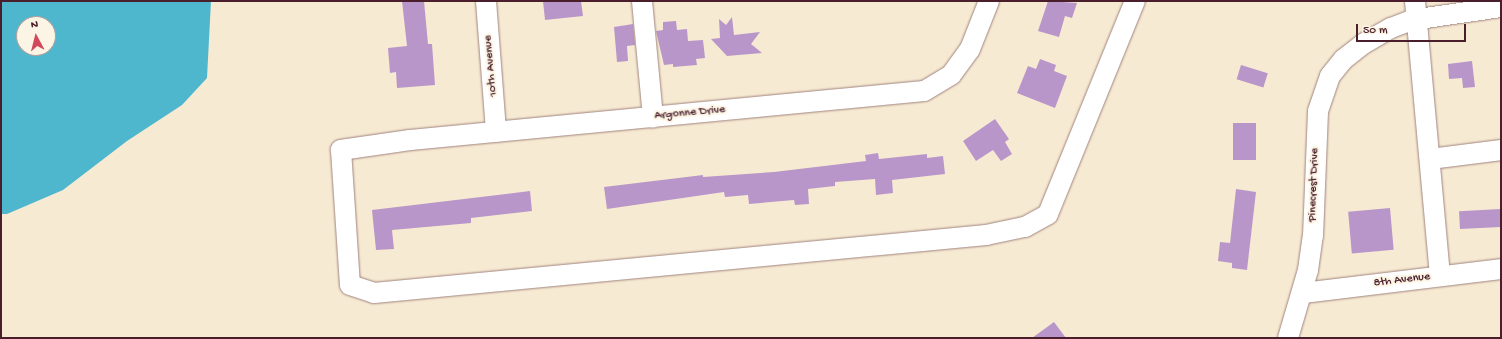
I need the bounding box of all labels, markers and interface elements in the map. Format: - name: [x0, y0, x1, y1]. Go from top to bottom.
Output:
- north arrow: [16, 16, 56, 56]
- scale bar: [1358, 16, 1468, 42]
- text: N: [30, 19, 39, 31]
- text: 50 m: [1363, 24, 1388, 38]
- street label: 10th Avenue: [482, 35, 502, 97]
- street label: Argonne Drive: [654, 104, 726, 124]
- street label: Pinecrest Drive: [1307, 148, 1323, 222]
- street label: 8th Avenue: [1373, 270, 1431, 292]

